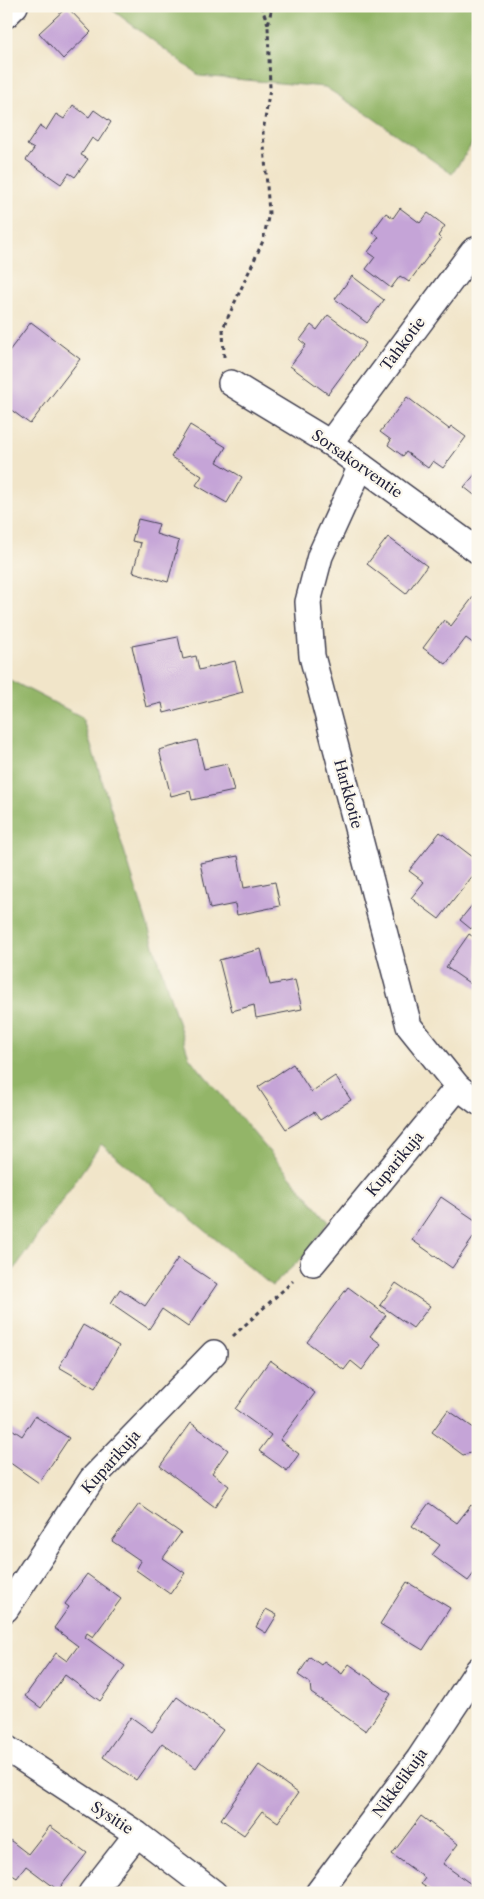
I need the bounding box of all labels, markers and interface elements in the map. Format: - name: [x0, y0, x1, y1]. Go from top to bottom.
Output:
- street label: Tahkotie: [376, 313, 429, 374]
- street label: Sorsakorventie: [308, 425, 406, 502]
- street label: Harkkotie: [330, 757, 367, 831]
- street label: Kuparikuja: [362, 1127, 427, 1200]
- street label: Kuparikuja: [77, 1426, 144, 1497]
- street label: Nikkelikuja: [368, 1744, 431, 1821]
- street label: Sysitie: [88, 1797, 137, 1838]

